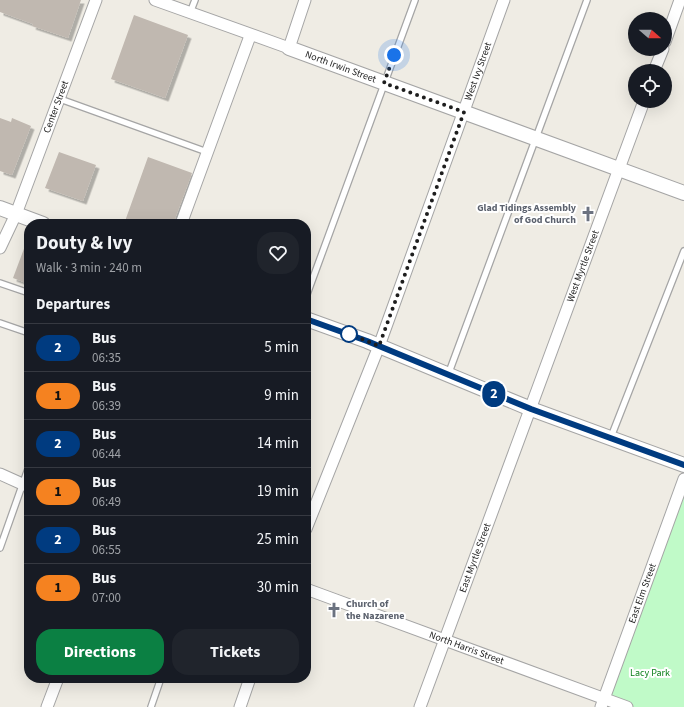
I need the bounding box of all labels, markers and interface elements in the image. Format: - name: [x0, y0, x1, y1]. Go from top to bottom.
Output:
- north arrow: [628, 12, 672, 56]
- map controls: [628, 12, 672, 108]
- street label: West Ivy Street: [461, 40, 495, 103]
- your location: [384, 45, 404, 65]
- street label: North Irwin Street: [303, 47, 379, 87]
- button: locate: [628, 64, 672, 108]
- street label: Center Street: [40, 78, 72, 135]
- place label: Glad Tidings Assembly of God Church: [477, 201, 577, 227]
- church icon: Glad Tidings Assembly of God Church: [579, 205, 597, 223]
- street label: West Myrtle Street: [563, 228, 603, 304]
- text: Douty & Ivy: [36, 230, 132, 257]
- button: heart: [257, 232, 299, 274]
- text: Walk · 3 min · 240 m: [36, 259, 142, 277]
- text: Departures: [36, 294, 110, 315]
- unlabelled marker: [340, 325, 358, 343]
- text: Bus: [92, 328, 116, 349]
- text: 5 min: [264, 337, 299, 358]
- text: 2: [54, 338, 62, 358]
- text: 06:35: [92, 349, 121, 367]
- text: Bus: [92, 376, 116, 397]
- line badge: 2: [481, 381, 507, 407]
- text: 2: [490, 384, 498, 404]
- text: 9 min: [264, 385, 299, 406]
- text: 1: [54, 386, 62, 406]
- text: 06:39: [92, 397, 121, 415]
- text: Bus: [92, 424, 116, 445]
- text: 14 min: [257, 433, 299, 454]
- text: 2: [54, 434, 62, 454]
- text: 06:44: [92, 445, 121, 463]
- text: Bus: [92, 472, 116, 493]
- text: 19 min: [257, 481, 299, 502]
- text: 1: [54, 482, 62, 502]
- text: 06:49: [92, 493, 121, 511]
- text: Bus: [92, 520, 116, 541]
- street label: East Myrtle Street: [456, 521, 495, 595]
- text: 25 min: [257, 529, 299, 550]
- text: 2: [54, 530, 62, 550]
- text: 06:55: [92, 541, 121, 559]
- street label: East Elm Street: [625, 561, 660, 625]
- text: Bus: [92, 568, 116, 589]
- text: 30 min: [257, 577, 299, 598]
- text: 1: [54, 578, 62, 598]
- text: 07:00: [92, 589, 121, 607]
- place label: Church of the Nazarene: [346, 597, 404, 623]
- church icon: Church of the Nazarene: [325, 601, 343, 619]
- street label: North Harris Street: [427, 628, 506, 668]
- button: Directions: [36, 629, 164, 675]
- button: Tickets: [172, 629, 299, 675]
- park label: Lacy Park: [630, 666, 670, 680]

